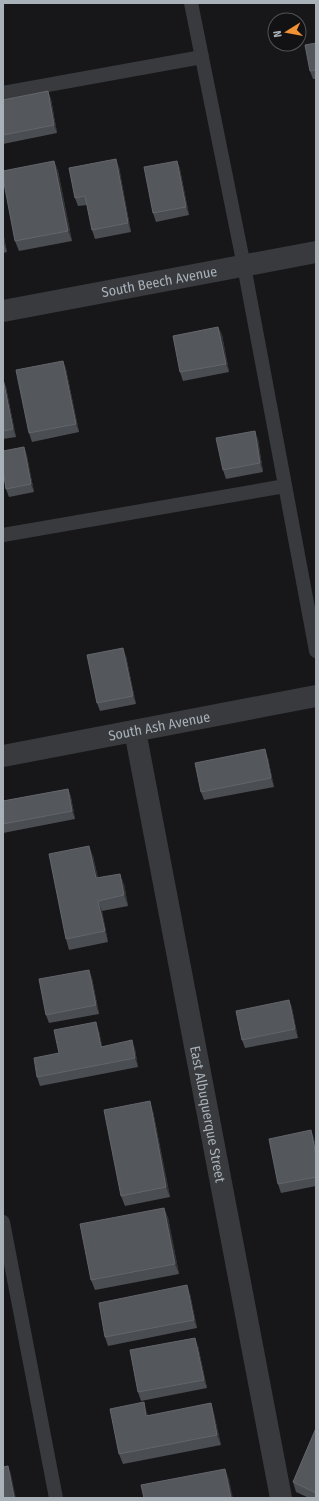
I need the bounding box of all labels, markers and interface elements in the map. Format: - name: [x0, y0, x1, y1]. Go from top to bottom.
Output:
- north arrow: [267, 12, 307, 52]
- text: N: [271, 29, 285, 38]
- street label: South Beech Avenue: [100, 263, 219, 301]
- street label: South Ash Avenue: [107, 708, 212, 745]
- street label: East Albuquerque Street: [186, 1045, 229, 1184]

